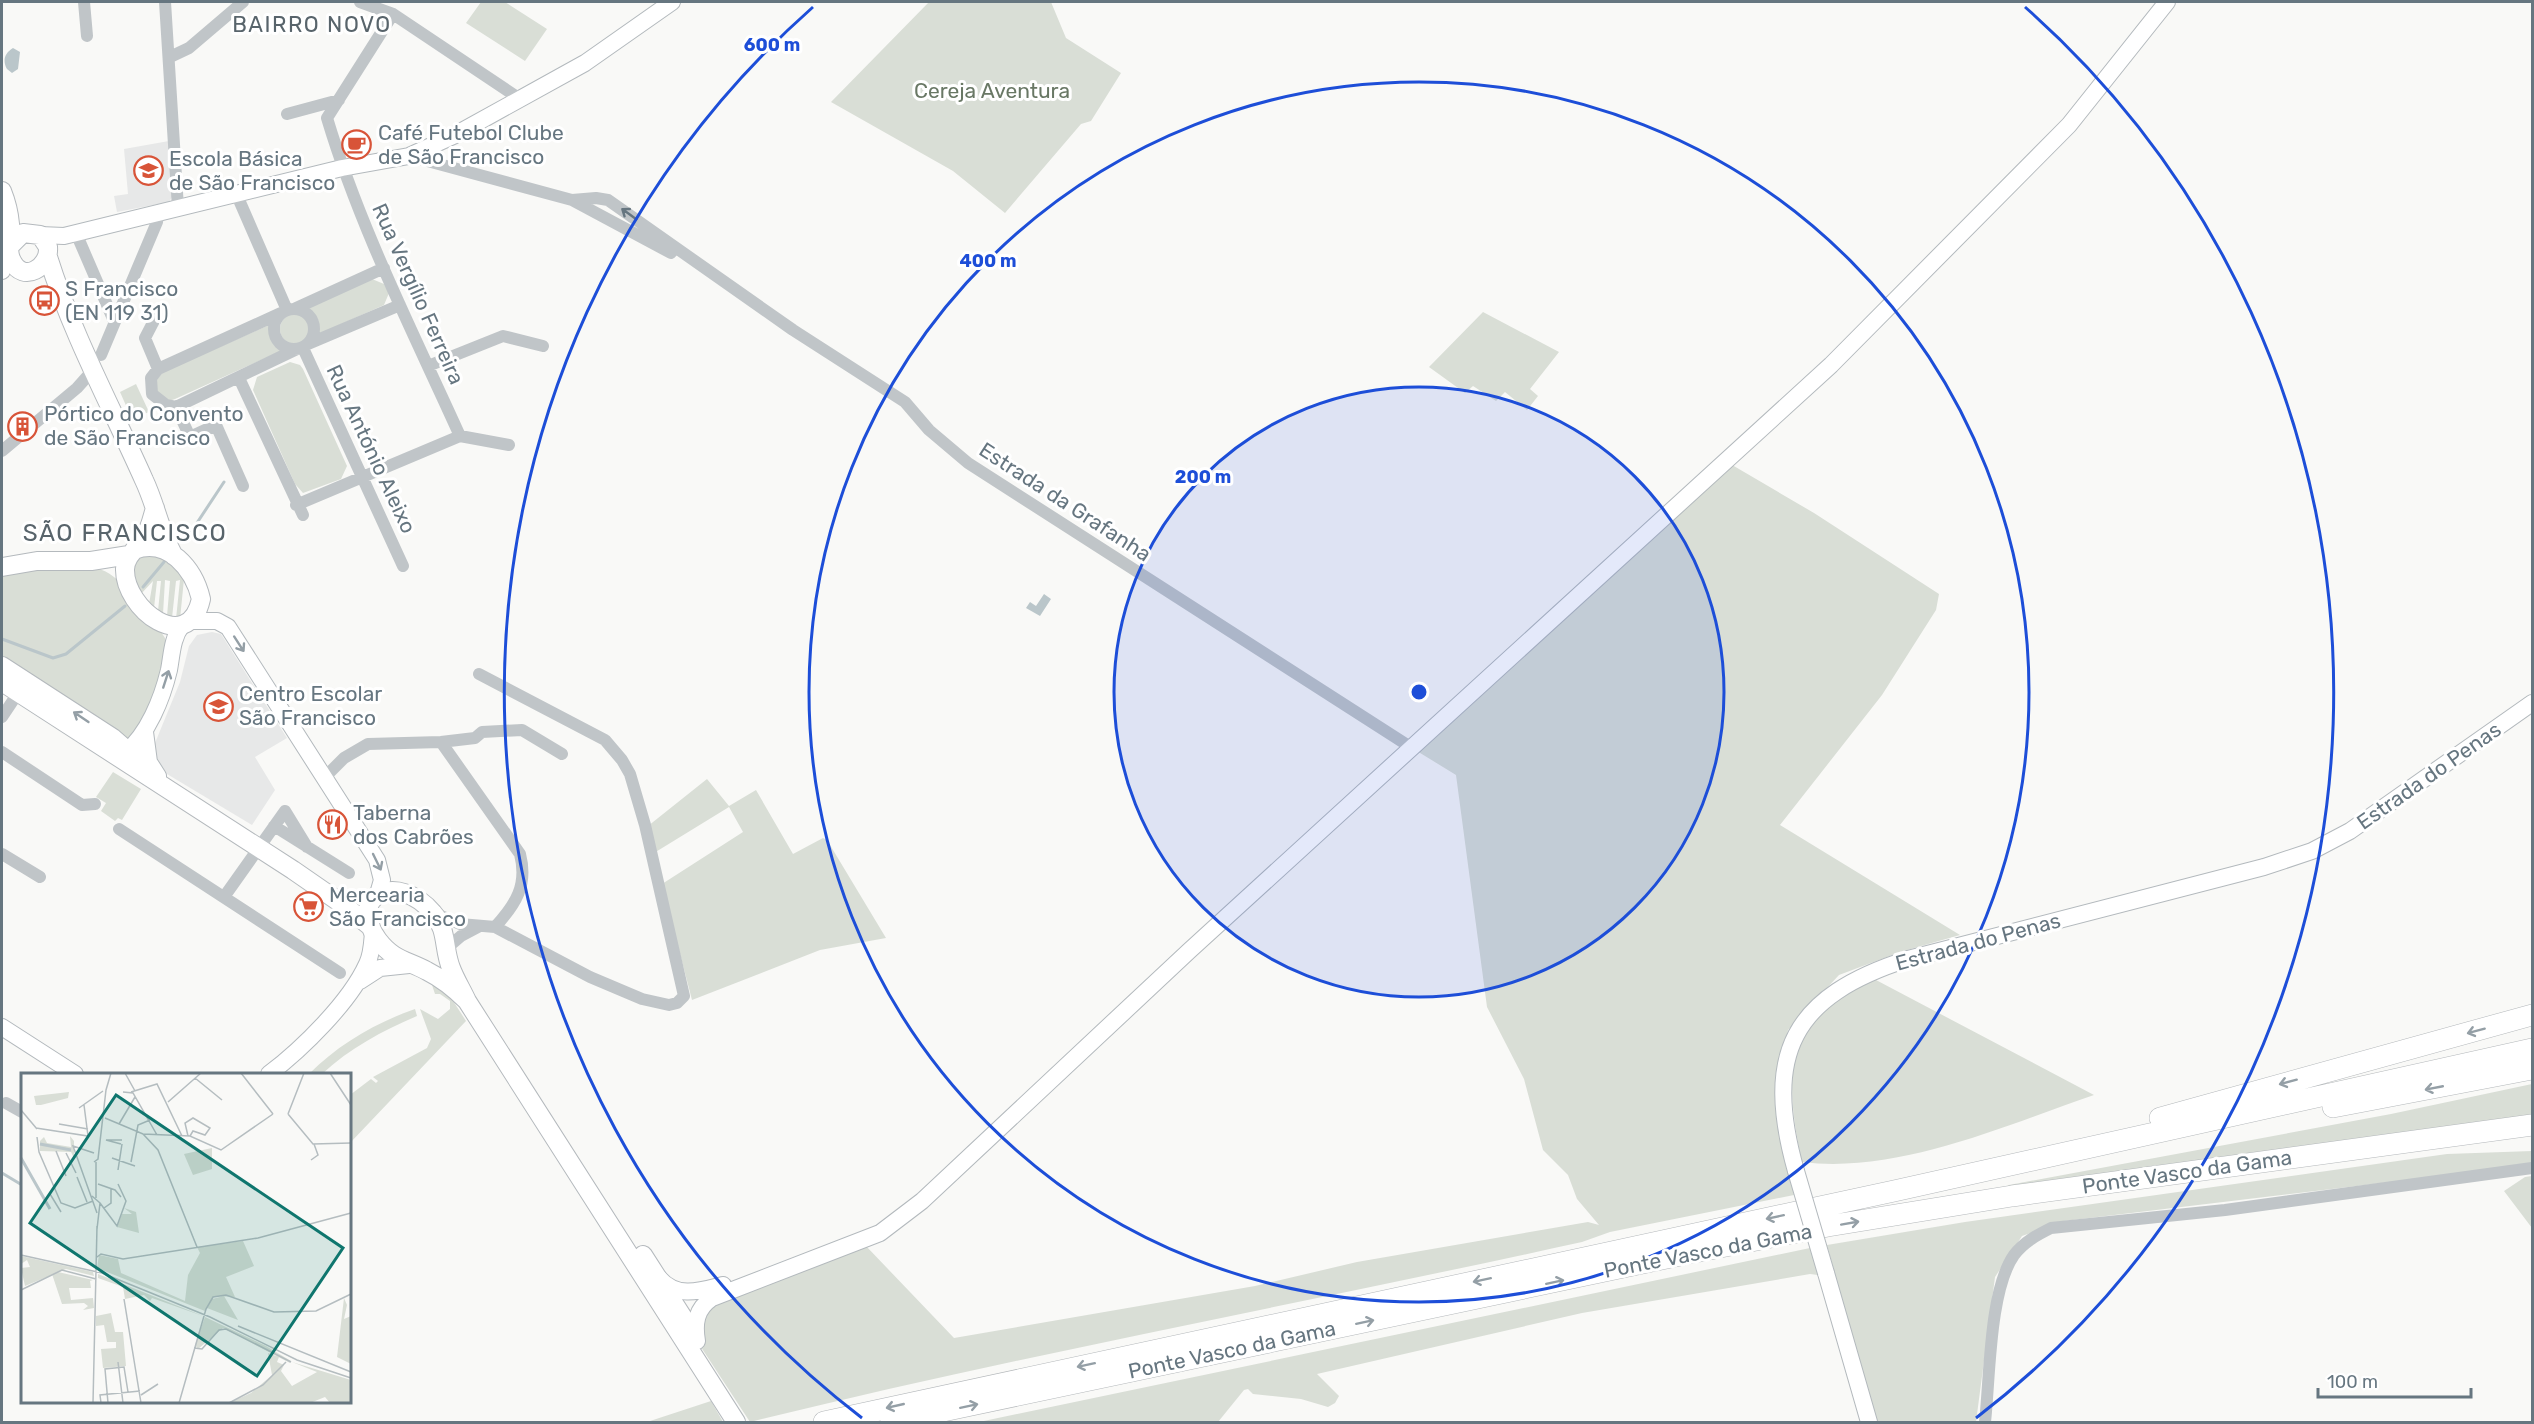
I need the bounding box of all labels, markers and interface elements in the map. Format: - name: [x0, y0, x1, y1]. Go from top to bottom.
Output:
- district label: BAIRRO NOVO: [232, 11, 392, 38]
- text: 600 m: [744, 34, 800, 56]
- park label: Cereja Aventura: [914, 78, 1070, 103]
- place label: Café Futebol Clube de São Francisco: [378, 120, 564, 169]
- cafe icon: Café Futebol Clube de São Francisco: [341, 129, 373, 161]
- place label: Escola Básica de São Francisco: [169, 146, 335, 195]
- school or university icon: Escola Básica de São Francisco: [132, 155, 164, 187]
- street label: Rua Vergílio Ferreira: [367, 199, 470, 388]
- one-way arrow: [621, 208, 637, 221]
- text: 400 m: [959, 250, 1017, 272]
- place label: S Francisco (EN 119 31): [65, 276, 178, 325]
- bus stop icon: S Francisco (EN 119 31): [28, 285, 60, 317]
- street label: Rua António Aleixo: [321, 361, 421, 537]
- place label: Pórtico do Convento de São Francisco: [44, 401, 243, 450]
- building icon: Pórtico do Convento de São Francisco: [7, 410, 39, 442]
- street label: Estrada da Grafanha: [975, 437, 1156, 566]
- text: 200 m: [1175, 466, 1231, 488]
- district label: SÃO FRANCISCO: [23, 519, 227, 547]
- one-way arrow: [234, 635, 246, 652]
- one-way arrow: [161, 670, 172, 689]
- place label: Centro Escolar São Francisco: [239, 681, 382, 730]
- centre of rings: [1409, 682, 1429, 702]
- school or university icon: Centro Escolar São Francisco: [202, 690, 234, 722]
- one-way arrow: [73, 711, 90, 723]
- street label: Estrada do Penas: [2352, 717, 2506, 835]
- place label: Taberna dos Cabrões: [353, 800, 474, 849]
- restaurant icon: Taberna dos Cabrões: [316, 809, 348, 841]
- one-way arrow: [371, 853, 383, 871]
- place label: Mercearia São Francisco: [329, 882, 466, 931]
- supermarket icon: Mercearia São Francisco: [292, 891, 324, 923]
- street label: Estrada do Penas: [1892, 907, 2063, 976]
- one-way arrow: [2467, 1026, 2486, 1037]
- inset map: [21, 1073, 351, 1403]
- one-way arrow: [2279, 1077, 2298, 1089]
- one-way arrow: [2424, 1083, 2444, 1094]
- street label: Ponte Vasco da Gama: [2080, 1144, 2293, 1199]
- one-way arrow: [1766, 1211, 1785, 1223]
- one-way arrow: [1839, 1217, 1859, 1228]
- street label: Ponte Vasco da Gama: [1602, 1218, 1814, 1283]
- one-way arrow: [1473, 1275, 1492, 1286]
- one-way arrow: [1546, 1275, 1565, 1287]
- street label: Ponte Vasco da Gama: [1126, 1315, 1338, 1384]
- one-way arrow: [1354, 1316, 1374, 1327]
- one-way arrow: [1076, 1360, 1096, 1371]
- scale bar: [2318, 1361, 2471, 1399]
- text: 100 m: [2327, 1371, 2378, 1393]
- one-way arrow: [958, 1400, 978, 1411]
- one-way arrow: [886, 1401, 905, 1412]

